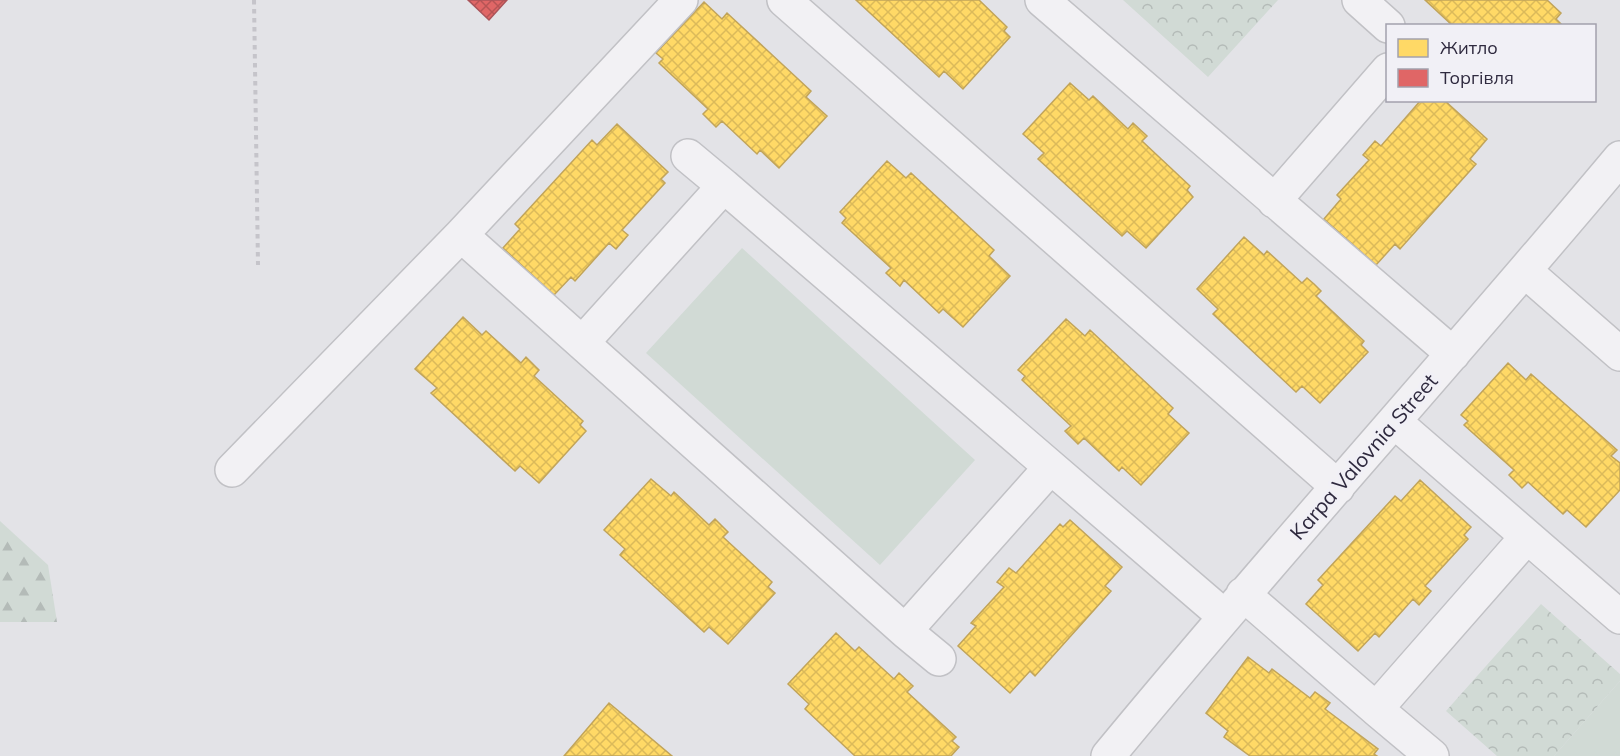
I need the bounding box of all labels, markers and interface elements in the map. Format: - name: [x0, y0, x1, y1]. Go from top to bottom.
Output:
- legend: [1386, 24, 1596, 102]
- text: Житло: [1440, 36, 1498, 59]
- text: Торгівля: [1440, 66, 1514, 89]
- street label: Karpa Valovnia Street: [1284, 368, 1443, 545]

